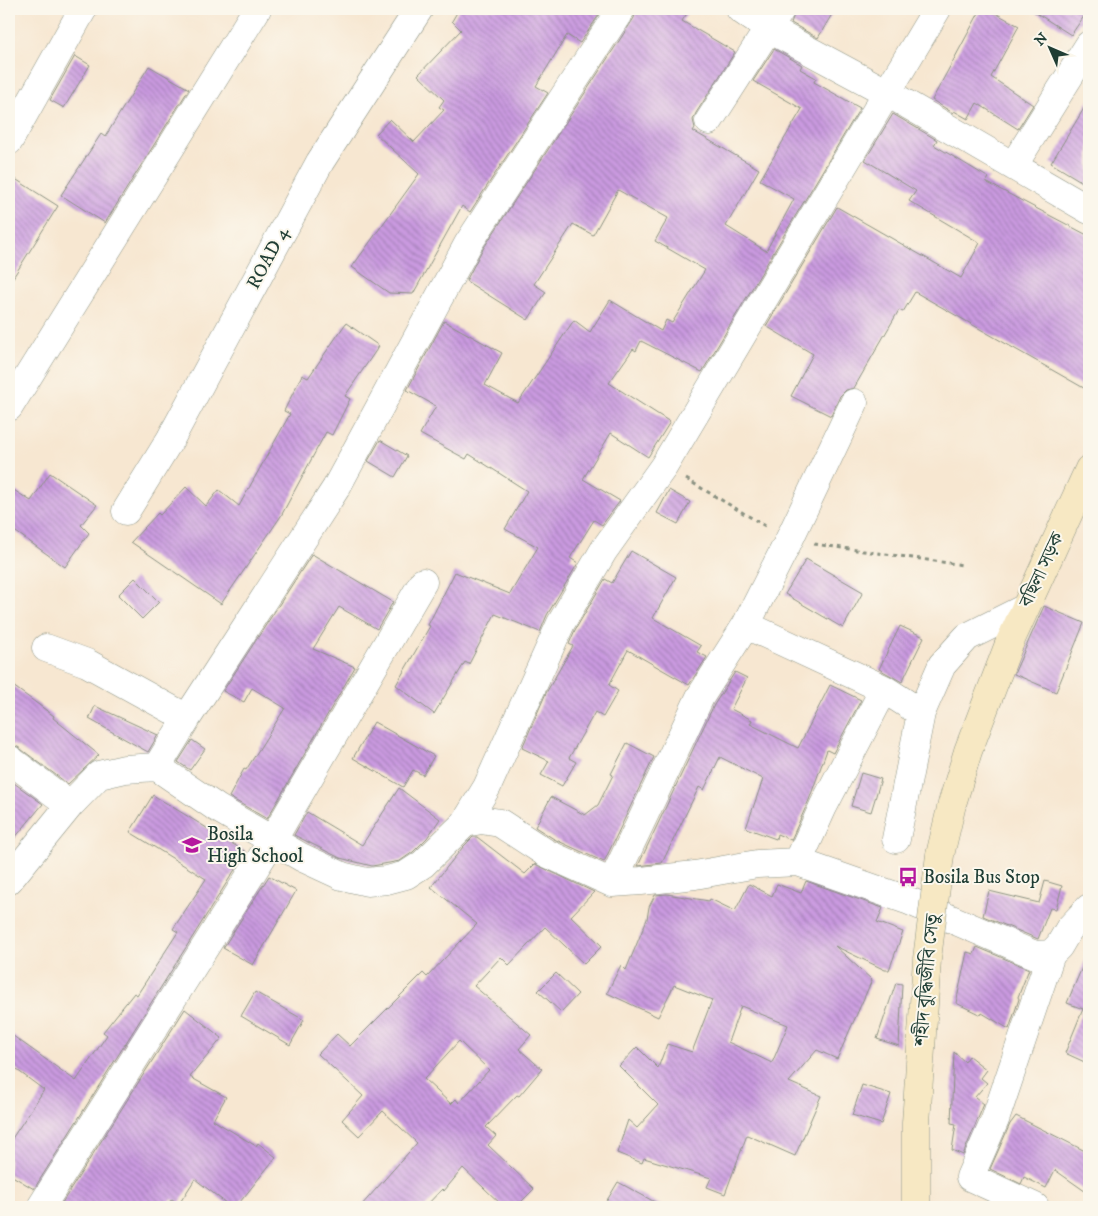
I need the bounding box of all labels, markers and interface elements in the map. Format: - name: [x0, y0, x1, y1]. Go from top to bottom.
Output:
- north arrow: [1026, 22, 1076, 72]
- text: N: [1031, 29, 1052, 50]
- street label: ROAD 4: [242, 222, 294, 293]
- street label: বছিলা সড়ক: [1013, 528, 1070, 612]
- place label: Bosila High School: [207, 823, 304, 868]
- school or university icon: Bosila High School: [181, 834, 203, 856]
- bus stop icon: Bosila Bus Stop: [897, 866, 919, 888]
- place label: Bosila Bus Stop: [923, 866, 1040, 889]
- street label: শহীদ বুদ্ধিজীবি সেতু: [909, 912, 944, 1048]

